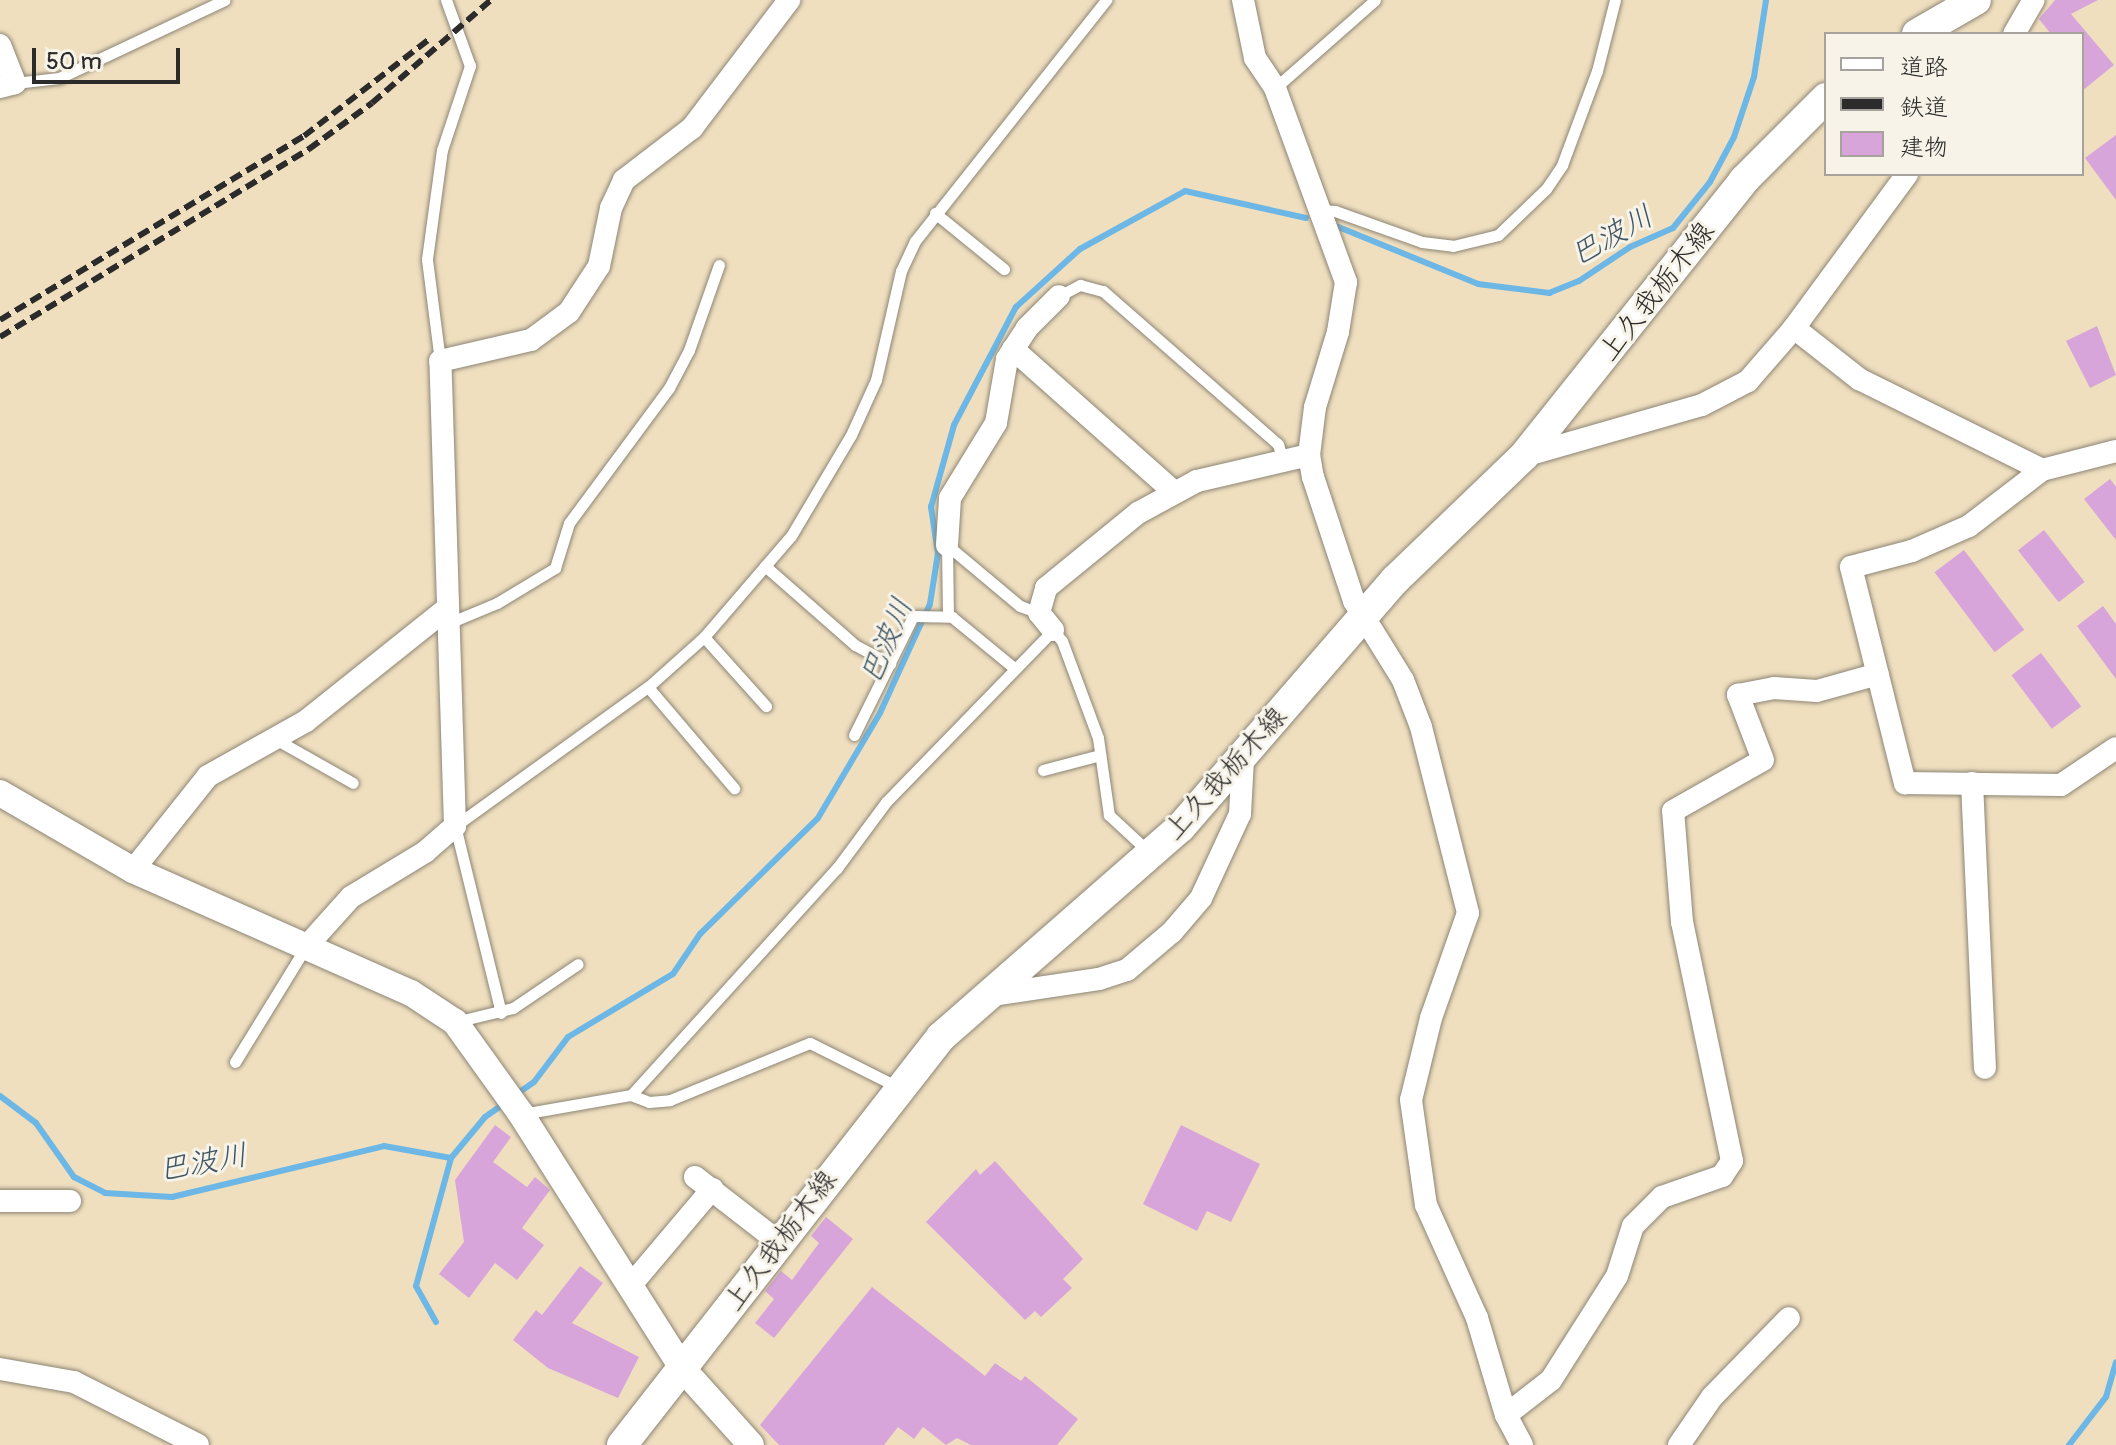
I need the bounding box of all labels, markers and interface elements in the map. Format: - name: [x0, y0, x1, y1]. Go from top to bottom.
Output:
- scale bar: [36, 32, 184, 82]
- legend: [1824, 32, 2084, 176]
- text: 50 m: [46, 47, 102, 76]
- text: 道路: [1900, 53, 1948, 82]
- text: 鉄道: [1900, 93, 1948, 122]
- text: 建物: [1900, 133, 1948, 162]
- water label: 巴波川: [1564, 198, 1660, 274]
- street label: 上久我栃木線: [1592, 215, 1722, 369]
- water label: 巴波川: [853, 593, 921, 689]
- street label: 上久我栃木線: [1157, 700, 1295, 848]
- water label: 巴波川: [156, 1137, 250, 1189]
- street label: 上久我栃木線: [717, 1164, 845, 1318]

